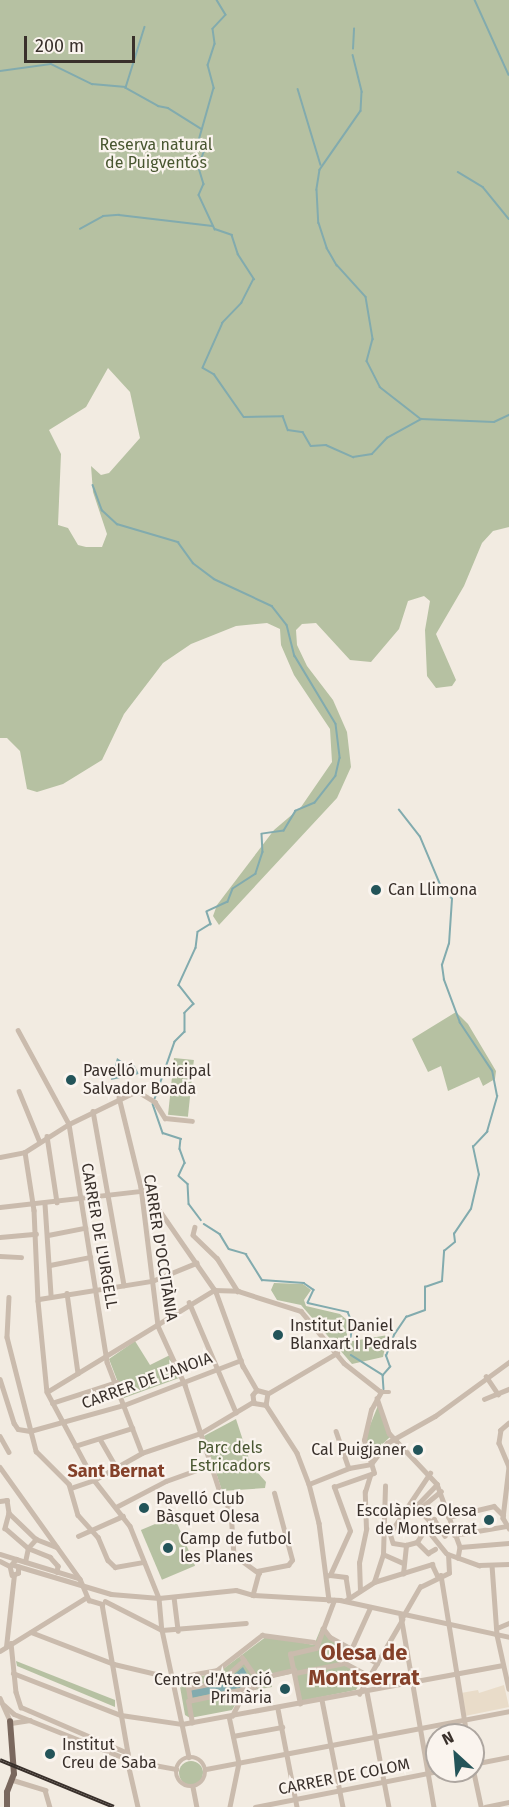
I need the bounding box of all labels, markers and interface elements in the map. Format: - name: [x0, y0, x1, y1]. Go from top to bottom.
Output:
- scale bar: [27, 24, 138, 62]
- text: 200 m: [35, 35, 84, 57]
- park label: Reserva natural de Puigventós: [99, 135, 213, 173]
- place label: Can Llimona: [388, 880, 477, 900]
- marker: Can Llimona: [369, 883, 383, 897]
- place label: Pavelló municipal Salvador Boada: [83, 1061, 211, 1099]
- marker: Pavelló municipal Salvador Boada: [64, 1073, 78, 1087]
- street label: CARRER DE L'URGELL: [77, 1162, 121, 1310]
- street label: CARRER D'OCCITÀNIA: [139, 1173, 181, 1323]
- place label: Institut Daniel Blanxart i Pedrals: [290, 1316, 417, 1354]
- marker: Institut Daniel Blanxart i Pedrals: [271, 1328, 285, 1342]
- street label: CARRER DE L'ANOIA: [79, 1348, 215, 1414]
- park label: Parc dels Estricadors: [190, 1438, 270, 1476]
- place label: Cal Puigjaner: [311, 1440, 406, 1460]
- marker: Cal Puigjaner: [411, 1443, 425, 1457]
- district label: Sant Bernat: [67, 1460, 165, 1482]
- place label: Pavelló Club Bàsquet Olesa: [156, 1489, 260, 1527]
- marker: Pavelló Club Bàsquet Olesa: [137, 1501, 151, 1515]
- place label: Escolàpies Olesa de Montserrat: [356, 1501, 477, 1539]
- marker: Escolàpies Olesa de Montserrat: [482, 1513, 496, 1527]
- place label: Camp de futbol les Planes: [180, 1529, 291, 1567]
- marker: Camp de futbol les Planes: [161, 1541, 175, 1555]
- district label: Olesa de Montserrat: [308, 1639, 420, 1690]
- place label: Centre d'Atenció Primària: [154, 1670, 272, 1708]
- marker: Centre d'Atenció Primària: [276, 1680, 294, 1698]
- north arrow: [425, 1723, 485, 1783]
- text: N: [439, 1727, 457, 1749]
- place label: Institut Creu de Saba: [62, 1735, 157, 1773]
- marker: Institut Creu de Saba: [43, 1747, 57, 1761]
- street label: CARRER DE COLOM: [277, 1755, 411, 1799]

